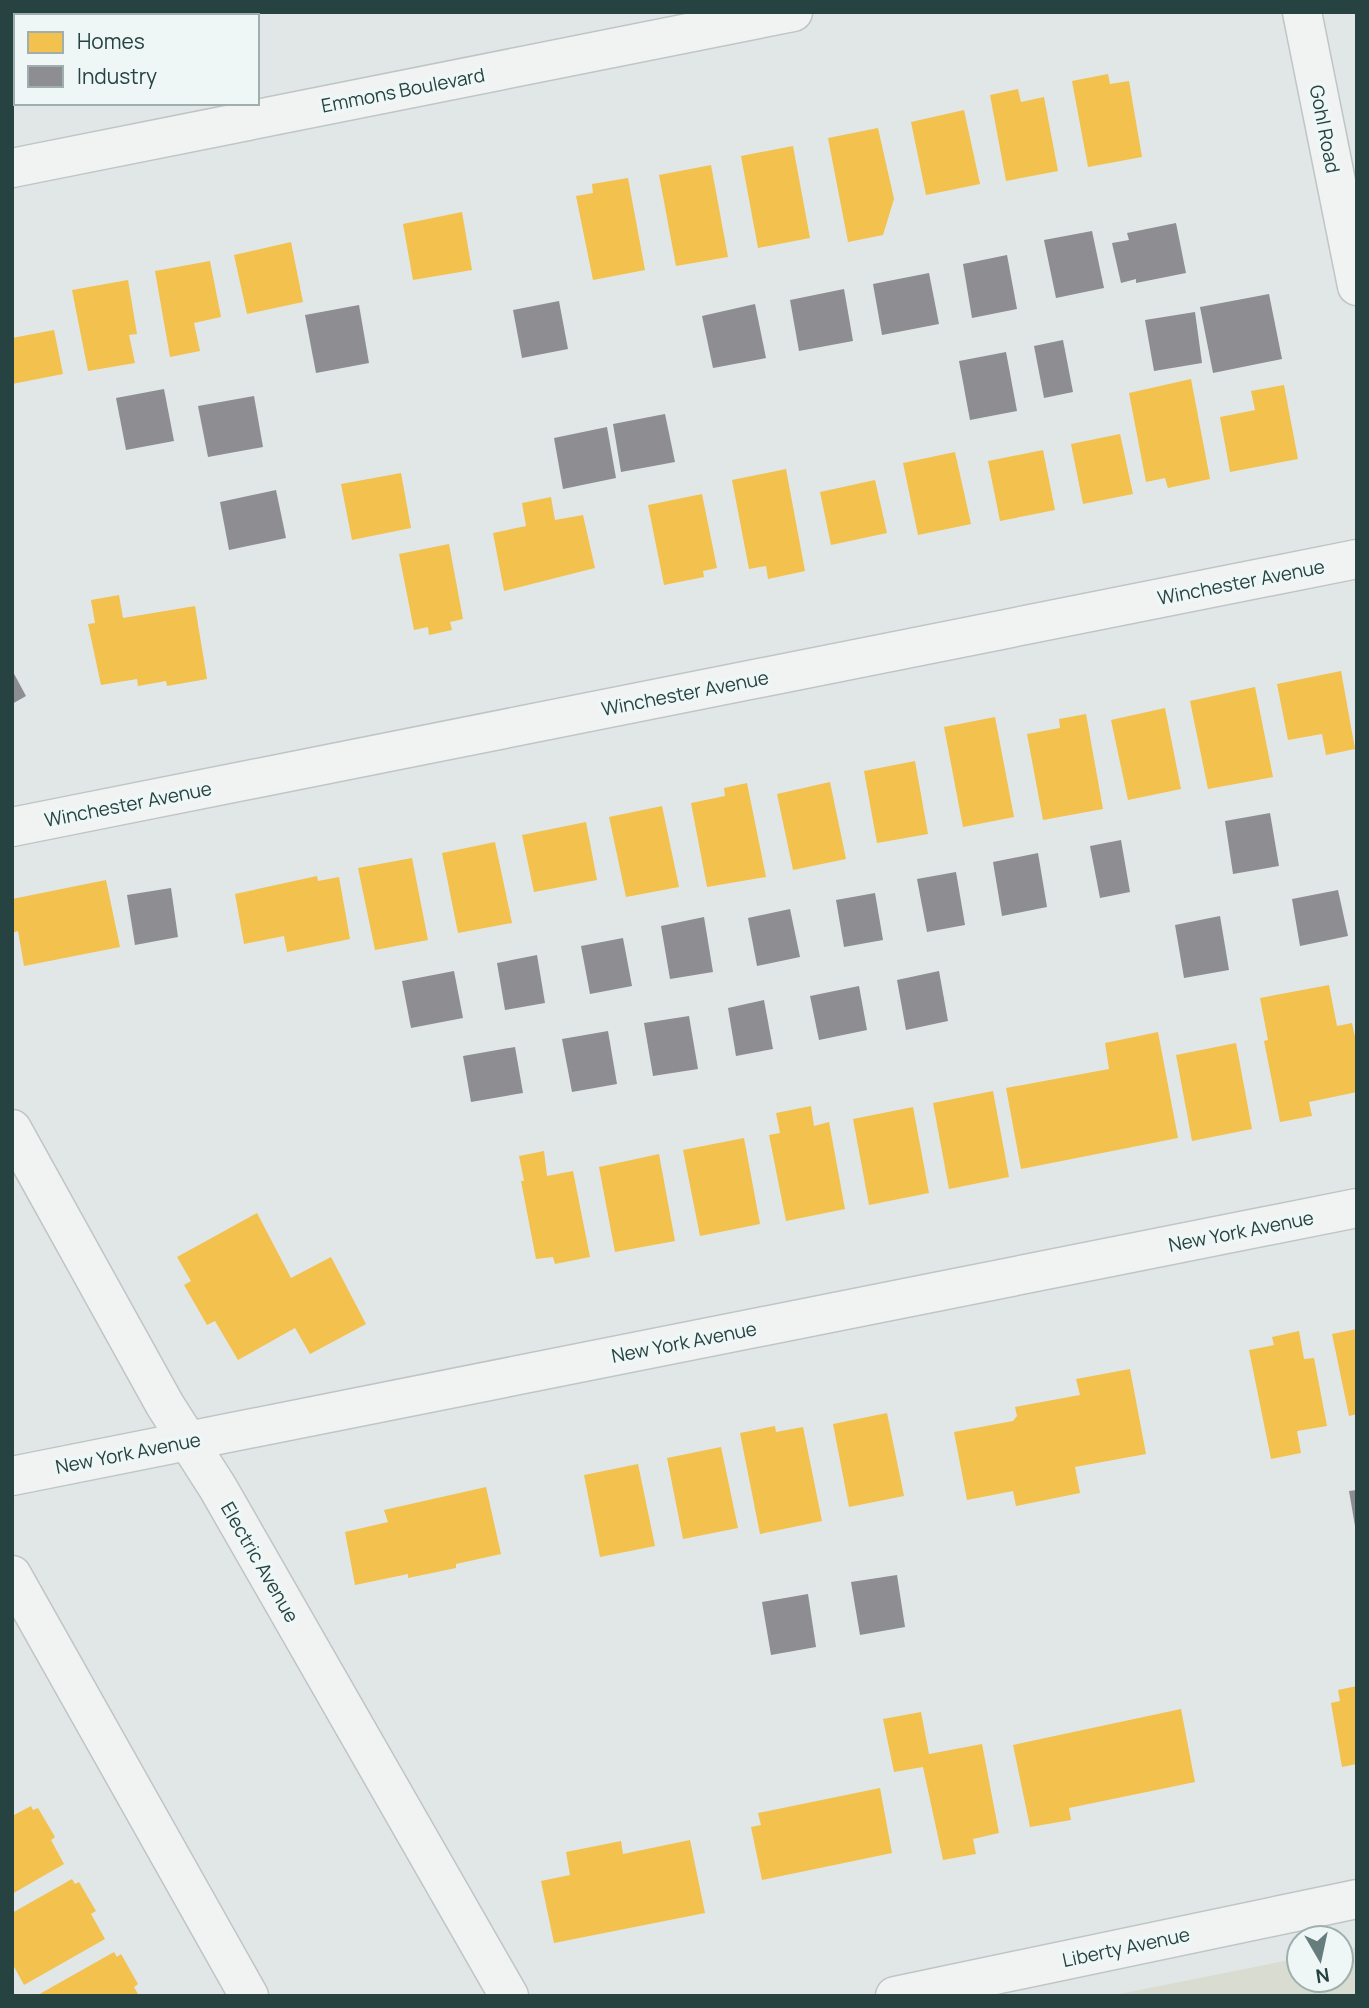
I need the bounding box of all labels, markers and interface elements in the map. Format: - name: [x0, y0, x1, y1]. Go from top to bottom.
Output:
- legend: [14, 14, 259, 105]
- text: Homes: [77, 27, 145, 55]
- street label: Emmons Boulevard: [319, 61, 487, 119]
- text: Industry: [77, 62, 157, 90]
- street label: Gohl Road: [1304, 83, 1346, 175]
- street label: Winchester Avenue: [1155, 553, 1327, 611]
- street label: Winchester Avenue: [599, 664, 771, 722]
- street label: Winchester Avenue: [42, 775, 214, 833]
- street label: New York Avenue: [1166, 1204, 1316, 1258]
- street label: New York Avenue: [609, 1315, 759, 1369]
- street label: New York Avenue: [53, 1426, 203, 1480]
- street label: Electric Avenue: [215, 1497, 305, 1627]
- street label: Liberty Avenue: [1060, 1921, 1192, 1973]
- north arrow: [1285, 1924, 1355, 1994]
- text: N: [1314, 1962, 1331, 1990]

